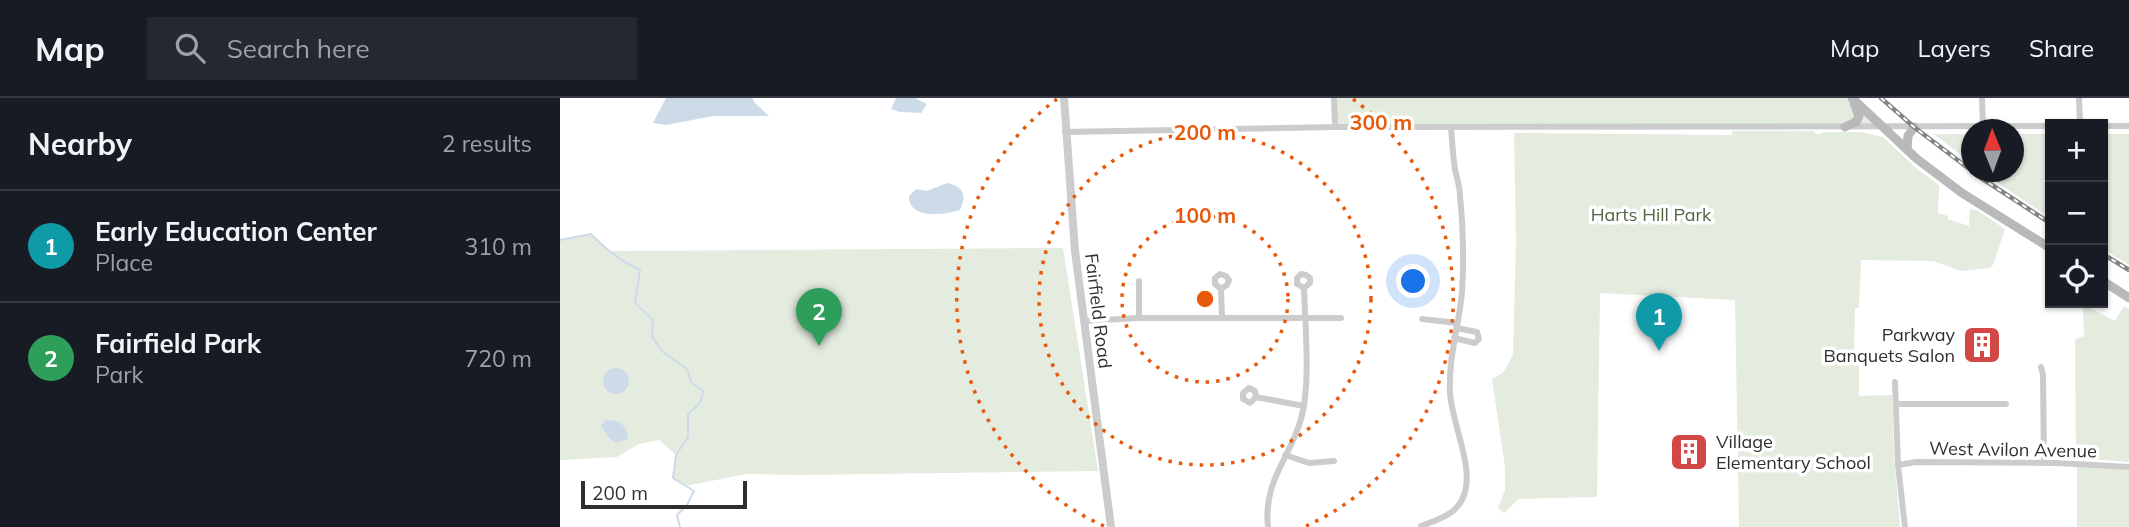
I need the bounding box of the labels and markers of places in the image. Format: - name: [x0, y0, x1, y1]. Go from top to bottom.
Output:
- centre of rings: [1193, 287, 1217, 311]
- pin: 2: [796, 288, 842, 346]
- pin: 1: [1636, 293, 1682, 351]
- place label: Parkway Banquets Salon: [1823, 323, 1955, 367]
- building icon: Parkway Banquets Salon: [1961, 324, 2003, 366]
- place label: Village Elementary School: [1716, 430, 1871, 474]
- building icon: Village Elementary School: [1668, 431, 1710, 473]

